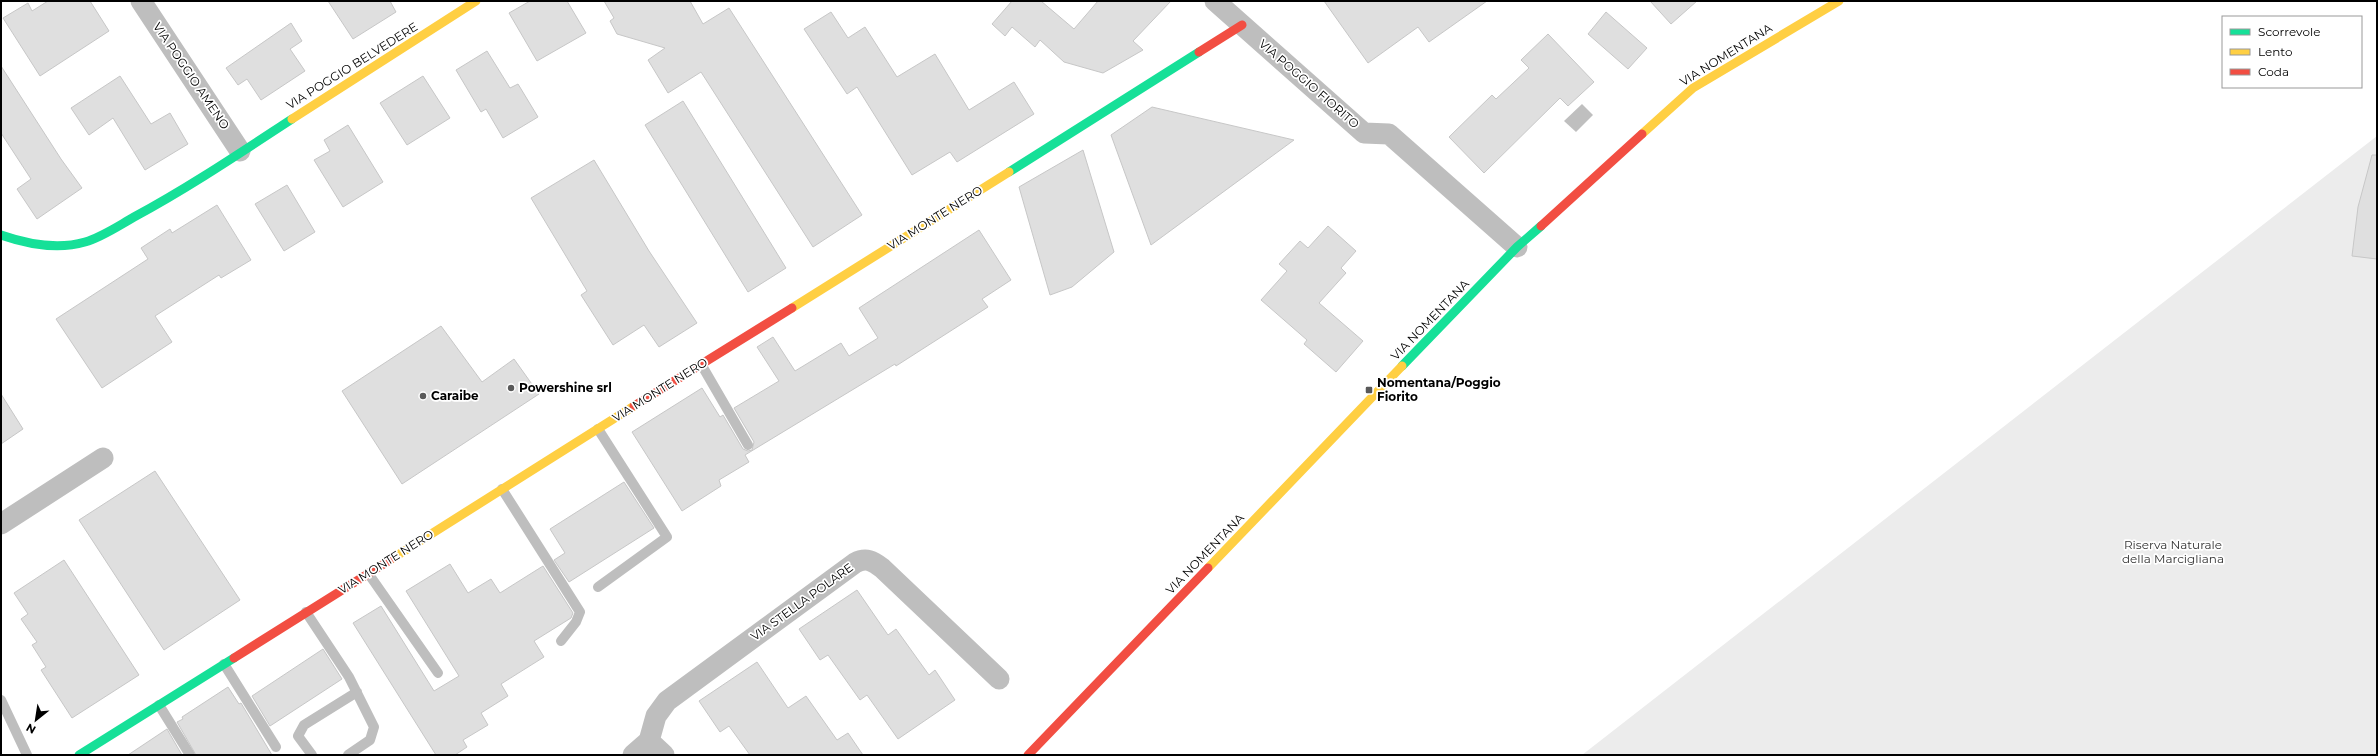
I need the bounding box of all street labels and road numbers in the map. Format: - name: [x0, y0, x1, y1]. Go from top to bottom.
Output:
- street label: VIA POGGIO AMENO: [150, 19, 233, 132]
- street label: VIA POGGIO BELVEDERE: [283, 19, 420, 112]
- street label: VIA NOMENTANA: [1677, 20, 1775, 89]
- street label: VIA POGGIO FIORITO: [1256, 36, 1363, 131]
- street label: VIA MONTE NERO: [884, 182, 985, 253]
- street label: VIA NOMENTANA: [1387, 276, 1472, 363]
- street label: VIA MONTE NERO: [609, 354, 710, 425]
- street label: VIA NOMENTANA: [1162, 510, 1247, 597]
- street label: VIA MONTE NERO: [335, 526, 436, 597]
- street label: VIA STELLA POLARE: [748, 559, 856, 644]

